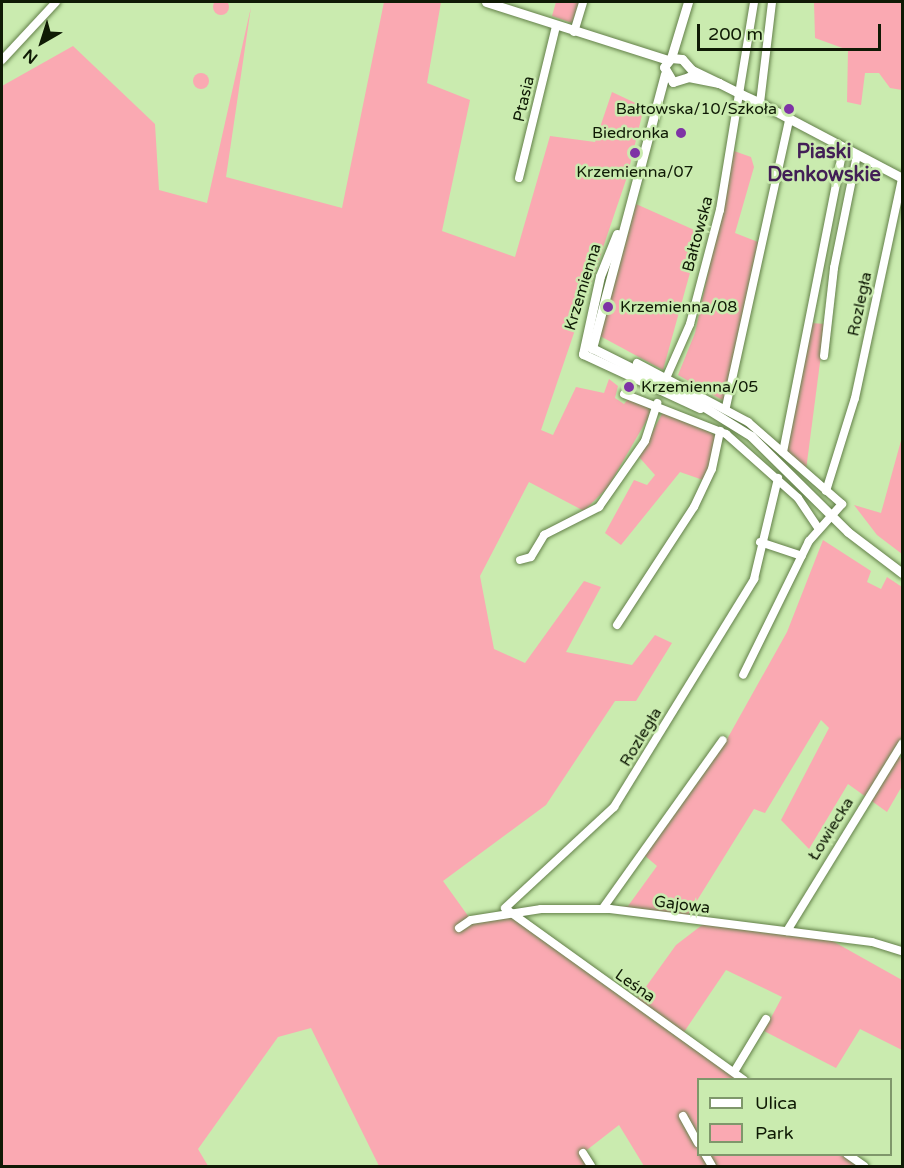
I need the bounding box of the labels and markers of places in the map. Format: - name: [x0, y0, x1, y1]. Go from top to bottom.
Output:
- place label: Bałtowska/10/Szkoła: [616, 99, 777, 119]
- marker: Bałtowska/10/Szkoła: [782, 102, 796, 116]
- place label: Biedronka: [592, 123, 669, 143]
- marker: Biedronka: [674, 126, 688, 140]
- marker: Krzemienna/07: [628, 146, 642, 160]
- place label: Krzemienna/07: [576, 162, 694, 182]
- place label: Krzemienna/08: [620, 297, 737, 317]
- marker: Krzemienna/08: [601, 300, 615, 314]
- place label: Krzemienna/05: [641, 377, 758, 397]
- marker: Krzemienna/05: [622, 380, 636, 394]

